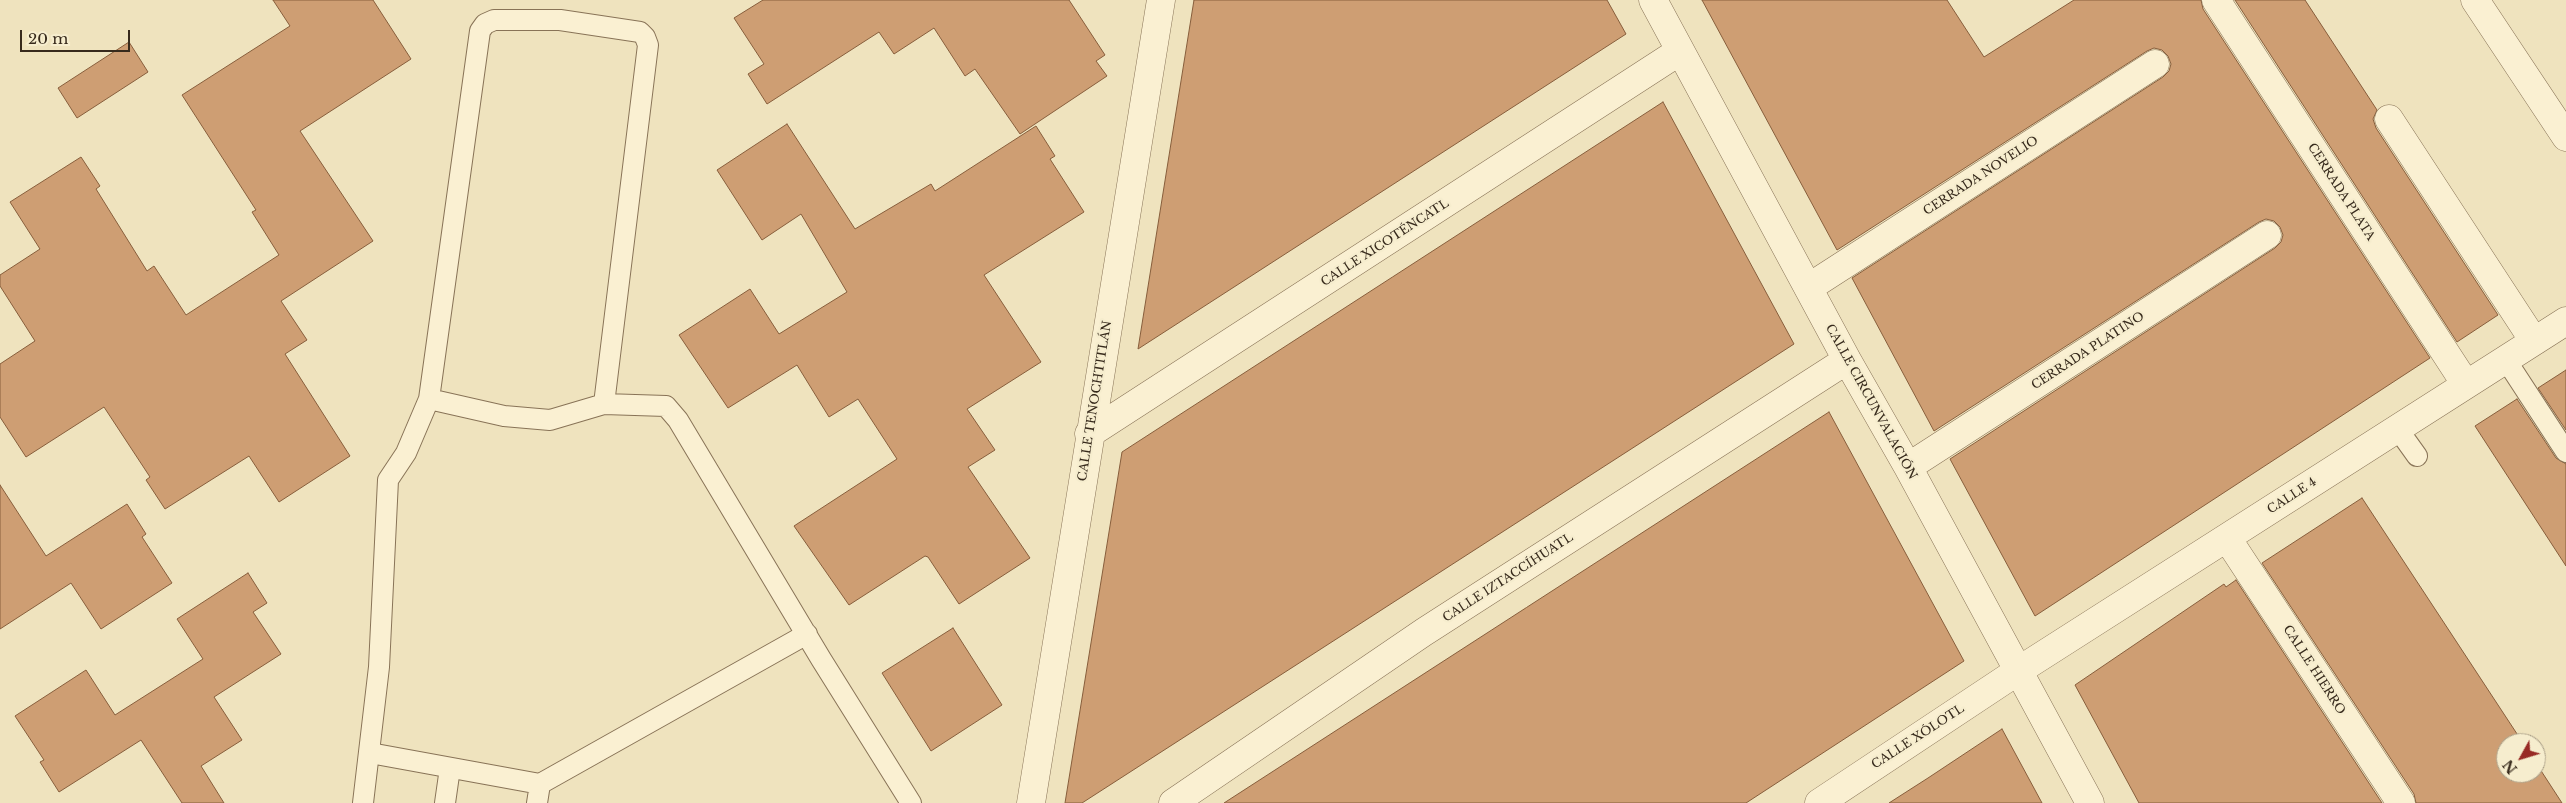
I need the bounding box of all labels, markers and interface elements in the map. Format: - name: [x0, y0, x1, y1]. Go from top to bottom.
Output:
- scale bar: [22, 20, 132, 52]
- text: 20 m: [28, 29, 68, 48]
- street label: CERRADA NOVELIO: [1921, 133, 2041, 219]
- street label: CERRADA PLATA: [2304, 141, 2378, 243]
- street label: CALLE XICOTÉNCATL: [1318, 196, 1452, 290]
- street label: CERRADA PLATINO: [2029, 309, 2147, 393]
- street label: CALLE TENOCHTITLÁN: [1075, 320, 1115, 482]
- street label: CALLE CIRCUNVALACIÓN: [1822, 322, 1920, 482]
- street label: CALLE 4: [2265, 475, 2319, 517]
- street label: CALLE IZTACCÍHUATL: [1440, 530, 1576, 626]
- street label: CALLE HIERRO: [2280, 623, 2348, 717]
- street label: CALLE XÓLOTL: [1869, 702, 1967, 772]
- north arrow: [2496, 733, 2546, 783]
- text: N: [2499, 756, 2521, 778]

